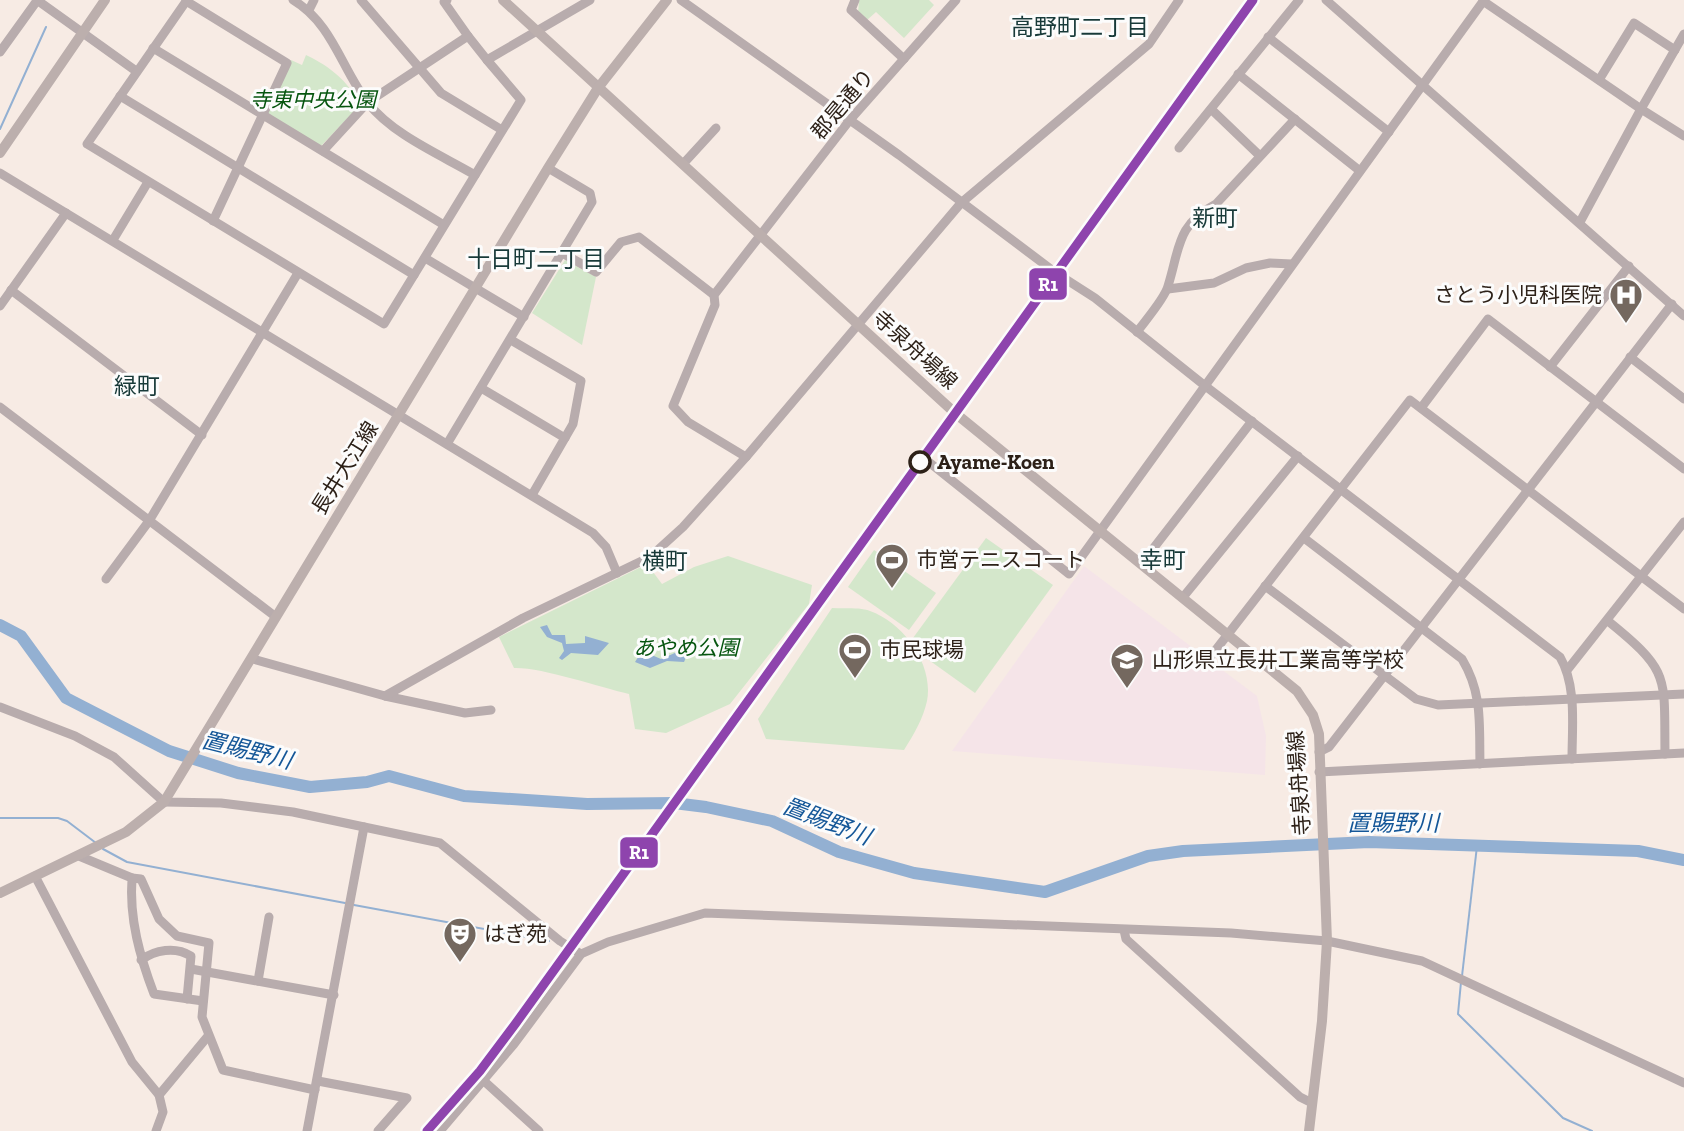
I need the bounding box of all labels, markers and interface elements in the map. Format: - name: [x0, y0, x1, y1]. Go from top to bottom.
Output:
- district label: 高野町二丁目: [1011, 13, 1149, 41]
- street label: 郡是通り: [806, 63, 879, 144]
- park label: 寺東中央公園: [250, 87, 379, 112]
- district label: 新町: [1192, 204, 1238, 232]
- district label: 十日町二丁目: [467, 245, 605, 273]
- line badge: R1: [1028, 267, 1068, 301]
- text: R1: [1038, 273, 1058, 296]
- hospital icon: さとう小児科医院: [1607, 276, 1645, 325]
- place label: さとう小児科医院: [1434, 282, 1602, 307]
- street label: 寺泉舟場線: [868, 305, 963, 394]
- district label: 緑町: [114, 372, 160, 400]
- street label: 長井大江線: [306, 417, 383, 519]
- place label: Ayame-Koen: [937, 449, 1055, 474]
- marker: Ayame-Koen: [909, 451, 931, 473]
- sports icon: 市営テニスコート: [873, 541, 911, 590]
- district label: 幸町: [1140, 546, 1186, 574]
- district label: 横町: [642, 547, 688, 575]
- place label: 市営テニスコート: [917, 547, 1085, 572]
- sports icon: 市民球場: [836, 631, 874, 680]
- park label: あやめ公園: [634, 635, 741, 660]
- place label: 市民球場: [880, 637, 964, 662]
- school or university icon: 山形県立長井工業高等学校: [1108, 641, 1146, 690]
- place label: 山形県立長井工業高等学校: [1152, 647, 1404, 672]
- water label: 置賜野川: [199, 725, 298, 775]
- street label: 寺泉舟場線: [1282, 730, 1315, 836]
- water label: 置賜野川: [779, 791, 878, 852]
- water label: 置賜野川: [1347, 809, 1442, 837]
- line badge: R1: [619, 836, 659, 869]
- text: R1: [629, 841, 649, 864]
- theatre icon: はぎ苑: [441, 915, 479, 964]
- place label: はぎ苑: [484, 921, 547, 946]

